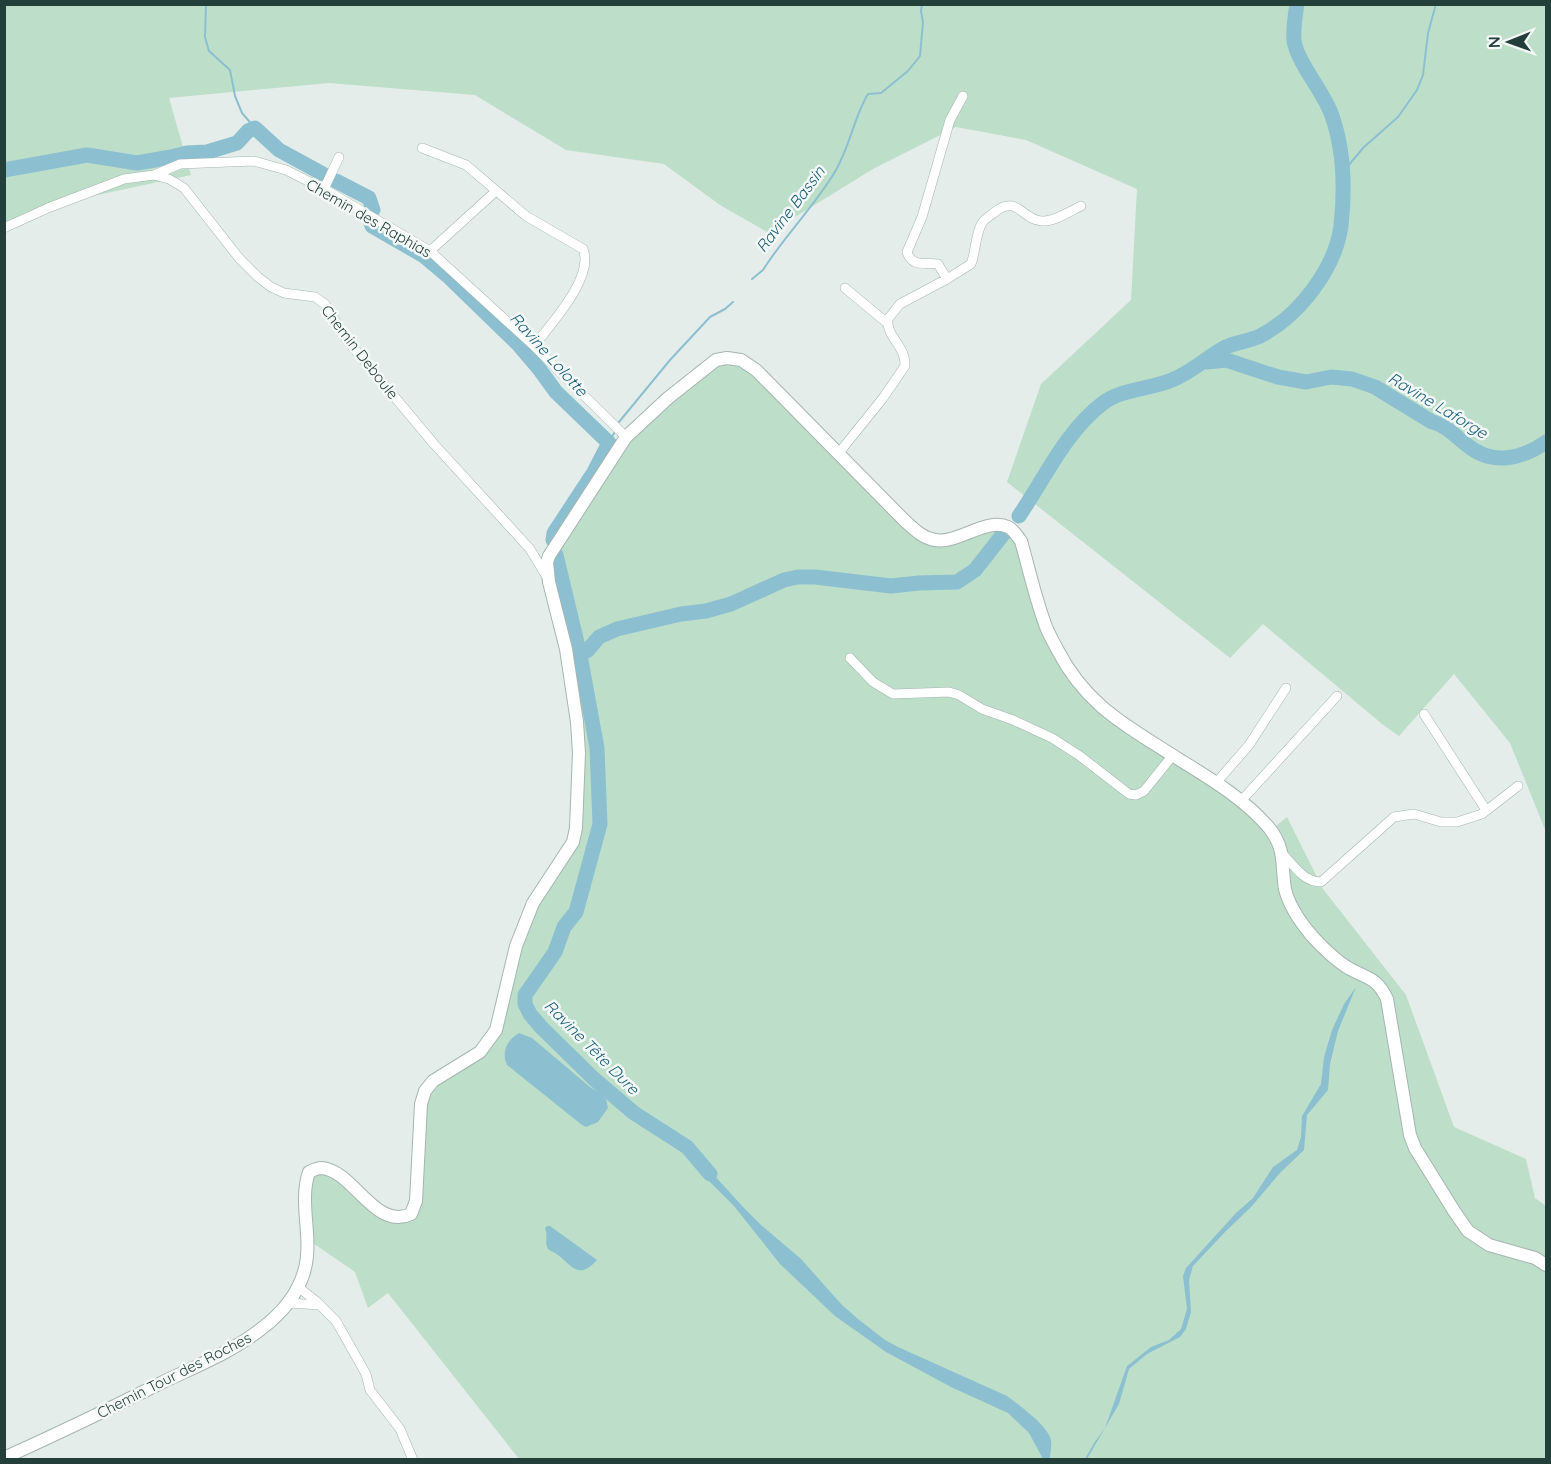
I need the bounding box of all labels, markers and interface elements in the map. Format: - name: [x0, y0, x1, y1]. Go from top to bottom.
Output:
- north arrow: [1479, 12, 1539, 72]
- text: N: [1484, 36, 1504, 48]
- water label: Ravine Bassin: [751, 161, 829, 256]
- street label: Chemin des Raphias: [303, 174, 435, 262]
- street label: Chemin Deboule: [317, 301, 403, 403]
- water label: Ravine Lolotte: [506, 308, 593, 401]
- water label: Ravine Laforge: [1385, 367, 1492, 443]
- water label: Ravine Tête Dure: [540, 995, 644, 1099]
- street label: Chemin Tour des Roches: [94, 1328, 254, 1422]

